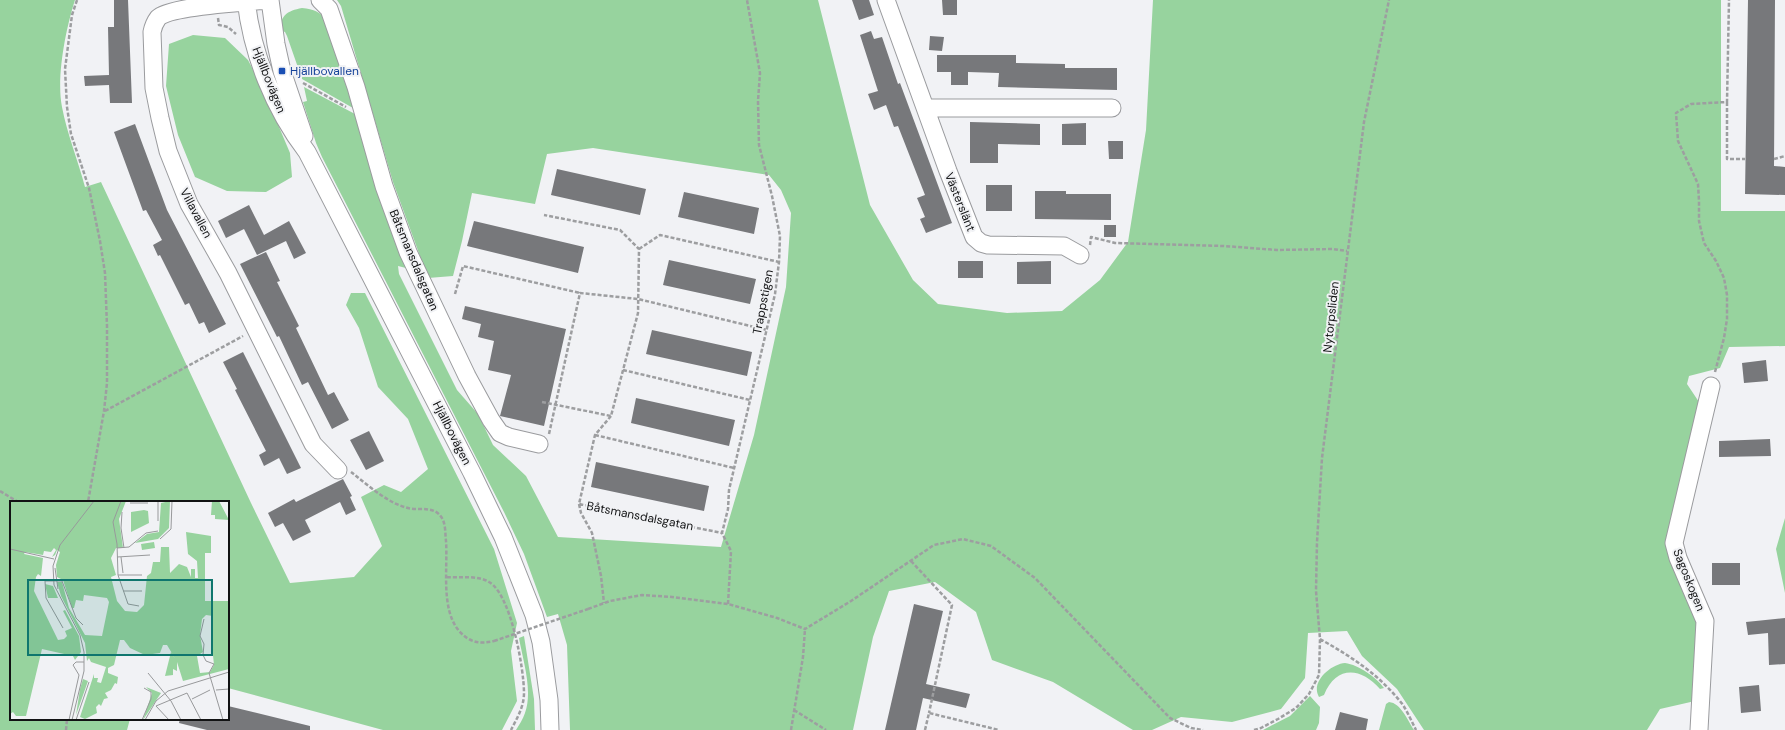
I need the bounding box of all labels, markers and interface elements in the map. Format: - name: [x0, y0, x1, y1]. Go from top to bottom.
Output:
- street label: Hjällbovägen: [248, 45, 290, 116]
- place label: Hjällbovallen: [290, 63, 359, 79]
- marker: Hjällbovallen: [277, 66, 287, 76]
- street label: Västerslänt: [941, 170, 979, 234]
- street label: Villavallen: [176, 185, 216, 241]
- street label: Båtsmansdalsgatan: [385, 207, 443, 313]
- street label: Trappstigen: [749, 268, 777, 336]
- street label: Nytorpsliden: [1319, 281, 1343, 353]
- street label: Hjällbovägen: [429, 398, 475, 468]
- street label: Båtsmansdalsgatan: [585, 498, 695, 534]
- inset map: [10, 501, 229, 720]
- street label: Sagoskogen: [1669, 547, 1709, 614]

